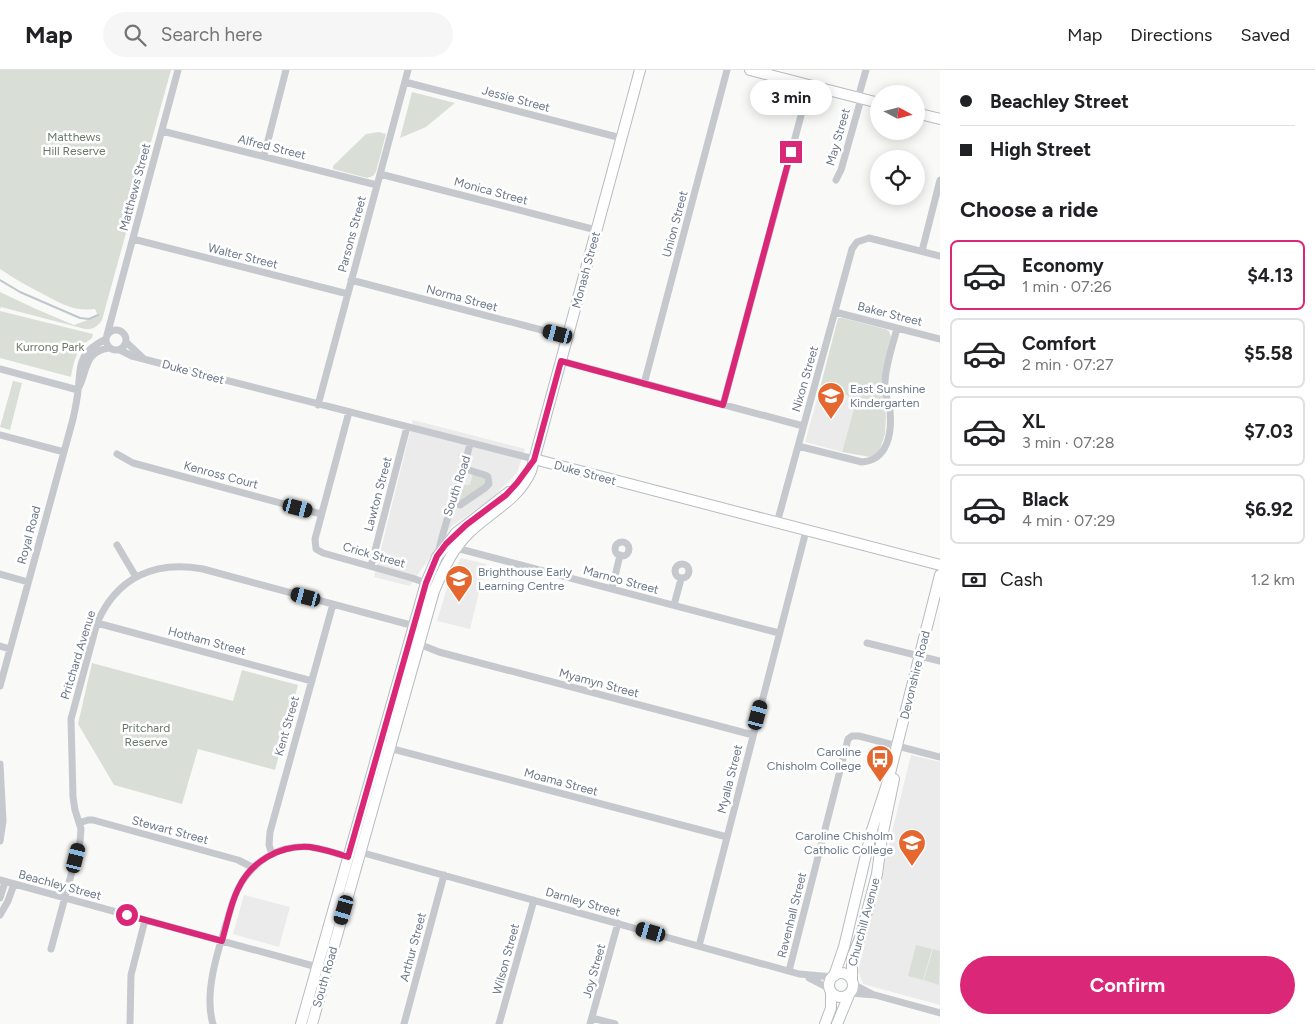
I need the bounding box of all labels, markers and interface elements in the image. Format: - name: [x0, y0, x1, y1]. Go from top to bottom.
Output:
- search box: [103, 12, 453, 57]
- text: Map: [25, 20, 73, 49]
- icon: search: [121, 21, 149, 49]
- text: Search here: [161, 23, 262, 46]
- text: Map: [1067, 24, 1102, 46]
- text: Directions: [1130, 24, 1212, 46]
- text: Saved: [1240, 24, 1290, 46]
- callout: 3 min: [750, 79, 832, 114]
- street label: Jessie Street: [480, 83, 552, 115]
- north arrow: [870, 85, 925, 140]
- map controls: [870, 85, 925, 205]
- text: 3 min: [771, 88, 811, 107]
- text: Beachley Street: [990, 90, 1129, 113]
- street label: May Street: [823, 106, 853, 167]
- park label: Matthews Hill Reserve: [43, 130, 106, 158]
- street label: Alfred Street: [237, 132, 308, 162]
- text: High Street: [990, 138, 1091, 161]
- street label: Matthews Street: [117, 141, 154, 232]
- route end: [780, 141, 802, 163]
- button: locate: [870, 150, 925, 205]
- street label: Monica Street: [453, 174, 530, 208]
- street label: Union Street: [659, 189, 691, 259]
- street label: Parsons Street: [335, 194, 369, 274]
- text: Choose a ride: [960, 196, 1098, 223]
- street label: Monash Street: [569, 230, 603, 310]
- street label: Walter Street: [207, 241, 280, 272]
- icon: car: [962, 253, 1007, 298]
- text: Economy: [1022, 254, 1104, 277]
- text: $4.13: [1247, 264, 1293, 287]
- text: 1 min · 07:26: [1022, 277, 1112, 296]
- street label: Norma Street: [425, 282, 500, 314]
- street label: Baker Street: [856, 299, 924, 329]
- car: [541, 323, 574, 345]
- icon: car: [962, 331, 1007, 376]
- text: Comfort: [1022, 332, 1097, 355]
- park label: Kurrong Park: [16, 340, 84, 354]
- text: $5.58: [1244, 342, 1293, 365]
- street label: Nixon Street: [789, 344, 821, 414]
- text: 2 min · 07:27: [1022, 355, 1114, 374]
- street label: Duke Street: [160, 357, 226, 387]
- school or university icon: East Sunshine Kindergarten: [816, 381, 846, 420]
- place label: East Sunshine Kindergarten: [850, 382, 926, 410]
- icon: car: [962, 409, 1007, 454]
- text: XL: [1022, 410, 1045, 433]
- text: $7.03: [1244, 420, 1293, 443]
- text: 3 min · 07:28: [1022, 433, 1115, 452]
- street label: South Road: [441, 454, 473, 518]
- street label: Lawton Street: [361, 455, 395, 533]
- street label: Kenross Court: [182, 458, 260, 492]
- street label: Duke Street: [552, 458, 618, 488]
- icon: car: [962, 487, 1007, 532]
- text: Black: [1022, 488, 1069, 511]
- car: [281, 497, 314, 519]
- text: $6.92: [1245, 498, 1293, 521]
- street label: Royal Road: [14, 504, 44, 566]
- text: 4 min · 07:29: [1022, 511, 1115, 530]
- street label: Crick Street: [341, 539, 407, 571]
- street label: Marnoo Street: [582, 563, 661, 597]
- school or university icon: Brighthouse Early Learning Centre: [444, 564, 474, 603]
- place label: Brighthouse Early Learning Centre: [478, 565, 573, 593]
- icon: cash: [960, 566, 988, 594]
- text: Cash: [1000, 568, 1043, 591]
- text: 1.2 km: [1251, 570, 1295, 589]
- car: [289, 586, 322, 608]
- street label: Pritchard Avenue: [58, 608, 98, 701]
- street label: Hotham Street: [166, 624, 248, 658]
- street label: Devonshire Road: [897, 629, 933, 721]
- street label: Myamyn Street: [558, 666, 641, 701]
- street label: Kent Street: [272, 694, 302, 758]
- car: [746, 699, 769, 731]
- park label: Pritchard Reserve: [122, 721, 170, 749]
- street label: Myalla Street: [715, 743, 745, 815]
- bus stop icon: Caroline Chisholm College: [865, 744, 895, 783]
- place label: Caroline Chisholm College: [767, 745, 861, 773]
- street label: Moama Street: [522, 765, 600, 799]
- street label: Stewart Street: [130, 813, 210, 847]
- school or university icon: Caroline Chisholm Catholic College: [897, 828, 927, 867]
- place label: Caroline Chisholm Catholic College: [795, 829, 893, 857]
- car: [65, 842, 86, 874]
- street label: Beachley Street: [17, 867, 103, 903]
- street label: Ravenhall Street: [775, 870, 809, 959]
- street label: Churchill Avenue: [845, 876, 883, 968]
- street label: Darnley Street: [544, 885, 622, 919]
- car: [332, 894, 355, 926]
- route start: [116, 904, 138, 926]
- street label: Arthur Street: [397, 911, 429, 983]
- car: [634, 921, 667, 943]
- street label: Wilson Street: [490, 922, 522, 996]
- street label: Joy Street: [580, 942, 609, 1000]
- street label: South Road: [310, 945, 340, 1009]
- button: Confirm: [960, 956, 1295, 1014]

